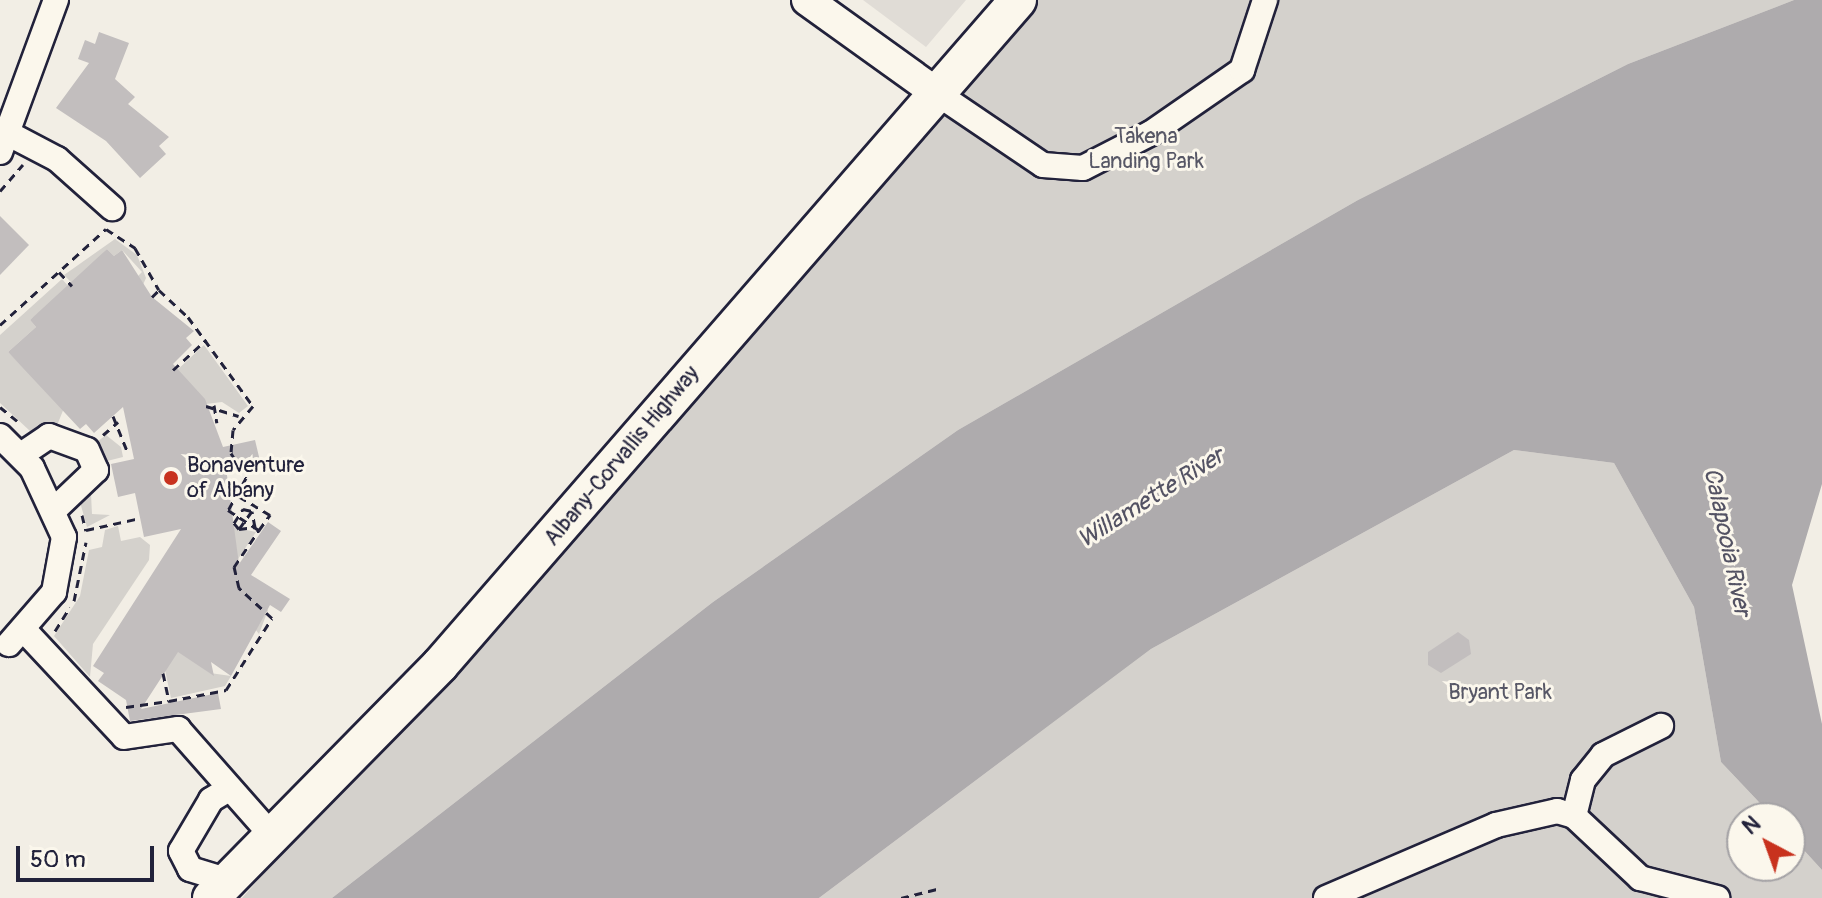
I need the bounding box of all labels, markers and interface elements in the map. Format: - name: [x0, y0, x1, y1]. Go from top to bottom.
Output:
- park label: Takena Landing Park: [1088, 123, 1204, 174]
- street label: Albany-Corvallis Highway: [539, 361, 705, 551]
- water label: Willamette River: [1073, 442, 1229, 554]
- place label: Bonaventure of Albany: [187, 452, 304, 504]
- water label: Calapooia River: [1697, 465, 1757, 619]
- marker: Bonaventure of Albany: [162, 469, 180, 487]
- park label: Bryant Park: [1448, 680, 1552, 706]
- north arrow: [1726, 802, 1806, 882]
- text: N: [1737, 810, 1766, 841]
- scale bar: [20, 830, 158, 880]
- text: 50 m: [30, 845, 86, 874]

